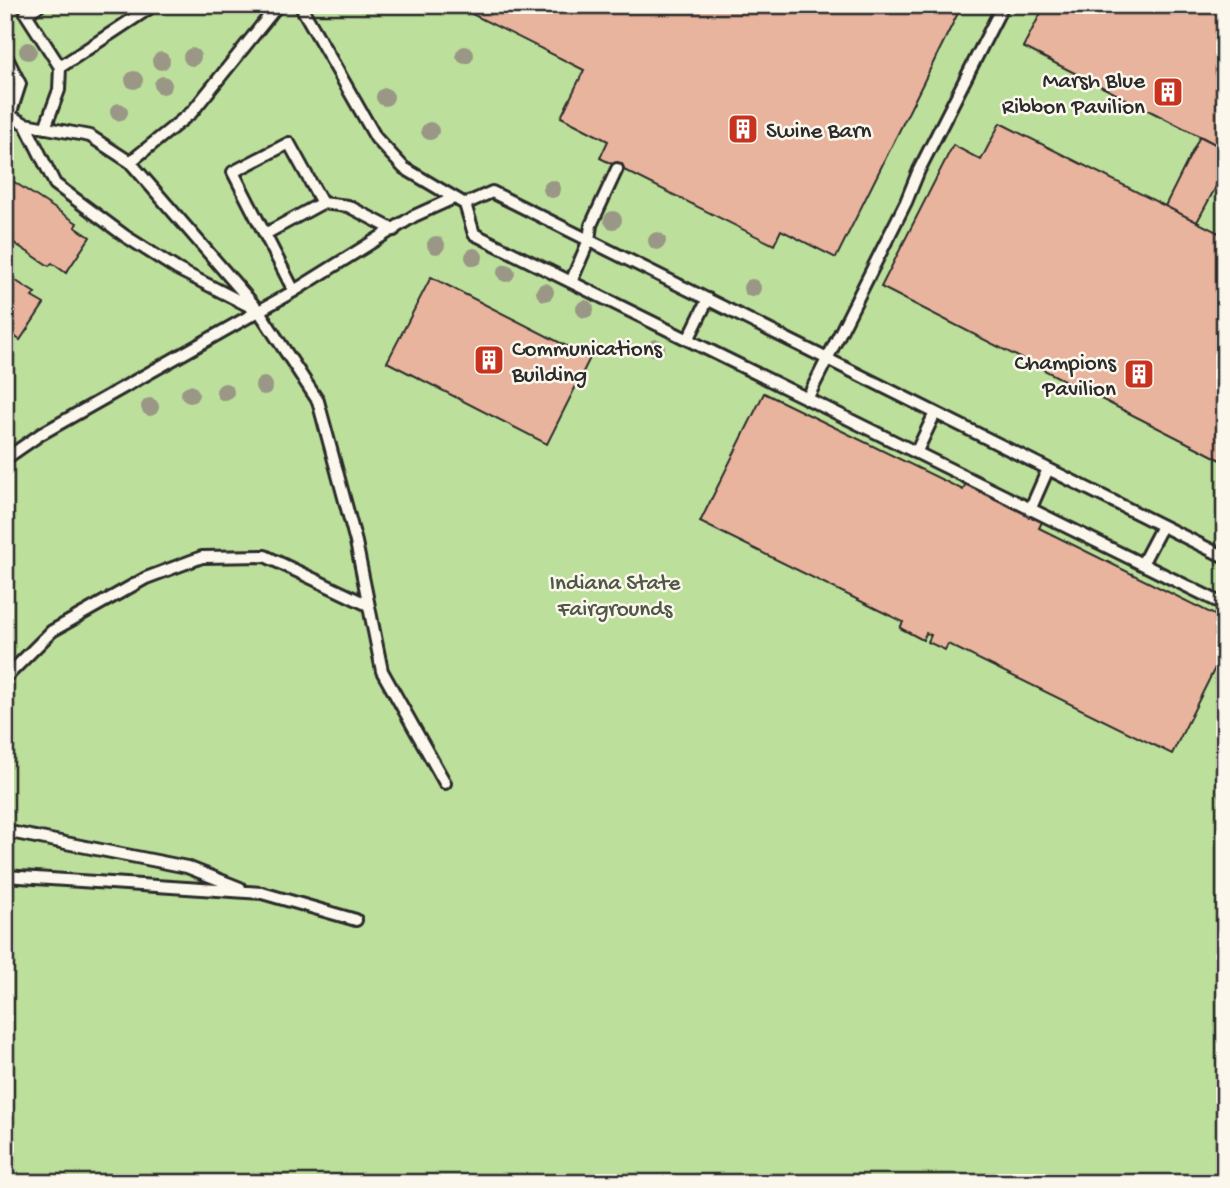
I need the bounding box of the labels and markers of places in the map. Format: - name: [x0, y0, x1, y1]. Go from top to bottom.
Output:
- place label: Marsh Blue Ribbon Pavilion: [1002, 69, 1146, 122]
- building icon: Marsh Blue Ribbon Pavilion: [1151, 75, 1185, 109]
- building icon: Swine Barn: [726, 112, 760, 146]
- place label: Swine Barn: [766, 119, 871, 146]
- place label: Communications Building: [511, 337, 663, 390]
- building icon: Communications Building: [472, 343, 506, 377]
- place label: Champions Pavilion: [1014, 351, 1117, 404]
- building icon: Champions Pavilion: [1122, 357, 1156, 391]

